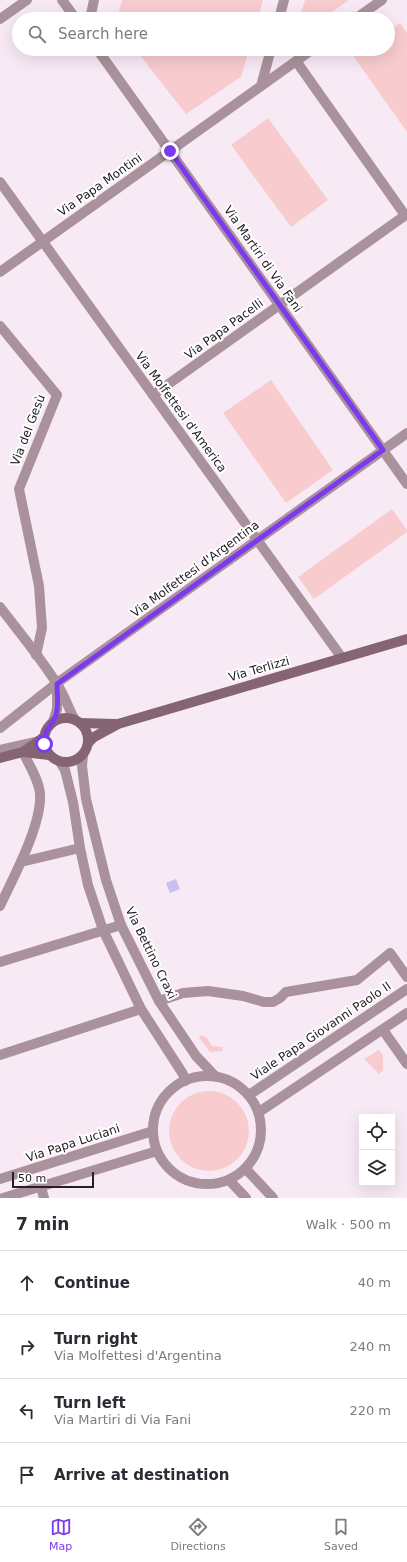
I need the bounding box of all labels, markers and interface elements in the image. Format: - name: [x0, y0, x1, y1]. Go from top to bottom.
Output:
- search box: [12, 12, 395, 56]
- icon: search: [26, 23, 48, 45]
- text: Search here: [58, 25, 148, 43]
- route end: [161, 142, 179, 160]
- street label: Via Papa Montini: [55, 151, 145, 219]
- street label: Via Martiri di Via Fani: [221, 203, 305, 315]
- street label: Via Papa Pacelli: [182, 296, 266, 362]
- street label: Via Molfettesi d'America: [133, 349, 229, 475]
- street label: Via del Gesù: [8, 392, 48, 468]
- street label: Via Molfettesi d'Argentina: [128, 518, 262, 620]
- street label: Via Terlizzi: [227, 654, 291, 684]
- route start: [35, 735, 53, 753]
- street label: Via Bettino Craxi: [123, 905, 179, 1001]
- street label: Viale Papa Giovanni Paolo II: [248, 979, 394, 1083]
- map controls: [359, 1114, 395, 1186]
- button: locate: [359, 1114, 395, 1150]
- street label: Via Papa Luciani: [24, 1121, 122, 1165]
- button: layers: [359, 1150, 395, 1186]
- scale bar: [12, 1170, 94, 1189]
- text: 50 m: [18, 1172, 46, 1185]
- text: 7 min: [16, 1214, 69, 1234]
- text: Walk · 500 m: [306, 1217, 391, 1232]
- icon: ahead: [16, 1272, 38, 1294]
- text: Continue: [54, 1274, 130, 1292]
- text: 40 m: [358, 1275, 391, 1290]
- text: Turn right: [54, 1330, 138, 1348]
- icon: right: [16, 1336, 38, 1358]
- text: 240 m: [349, 1339, 391, 1354]
- text: Via Molfettesi d'Argentina: [54, 1348, 222, 1363]
- text: Turn left: [54, 1394, 126, 1412]
- icon: left: [16, 1400, 38, 1422]
- text: 220 m: [349, 1403, 391, 1418]
- text: Via Martiri di Via Fani: [54, 1412, 191, 1427]
- icon: arrive: [16, 1464, 38, 1486]
- text: Arrive at destination: [54, 1466, 229, 1484]
- tab: Map: [49, 1516, 72, 1553]
- tab: Directions: [170, 1516, 226, 1553]
- tab: Saved: [324, 1516, 358, 1553]

